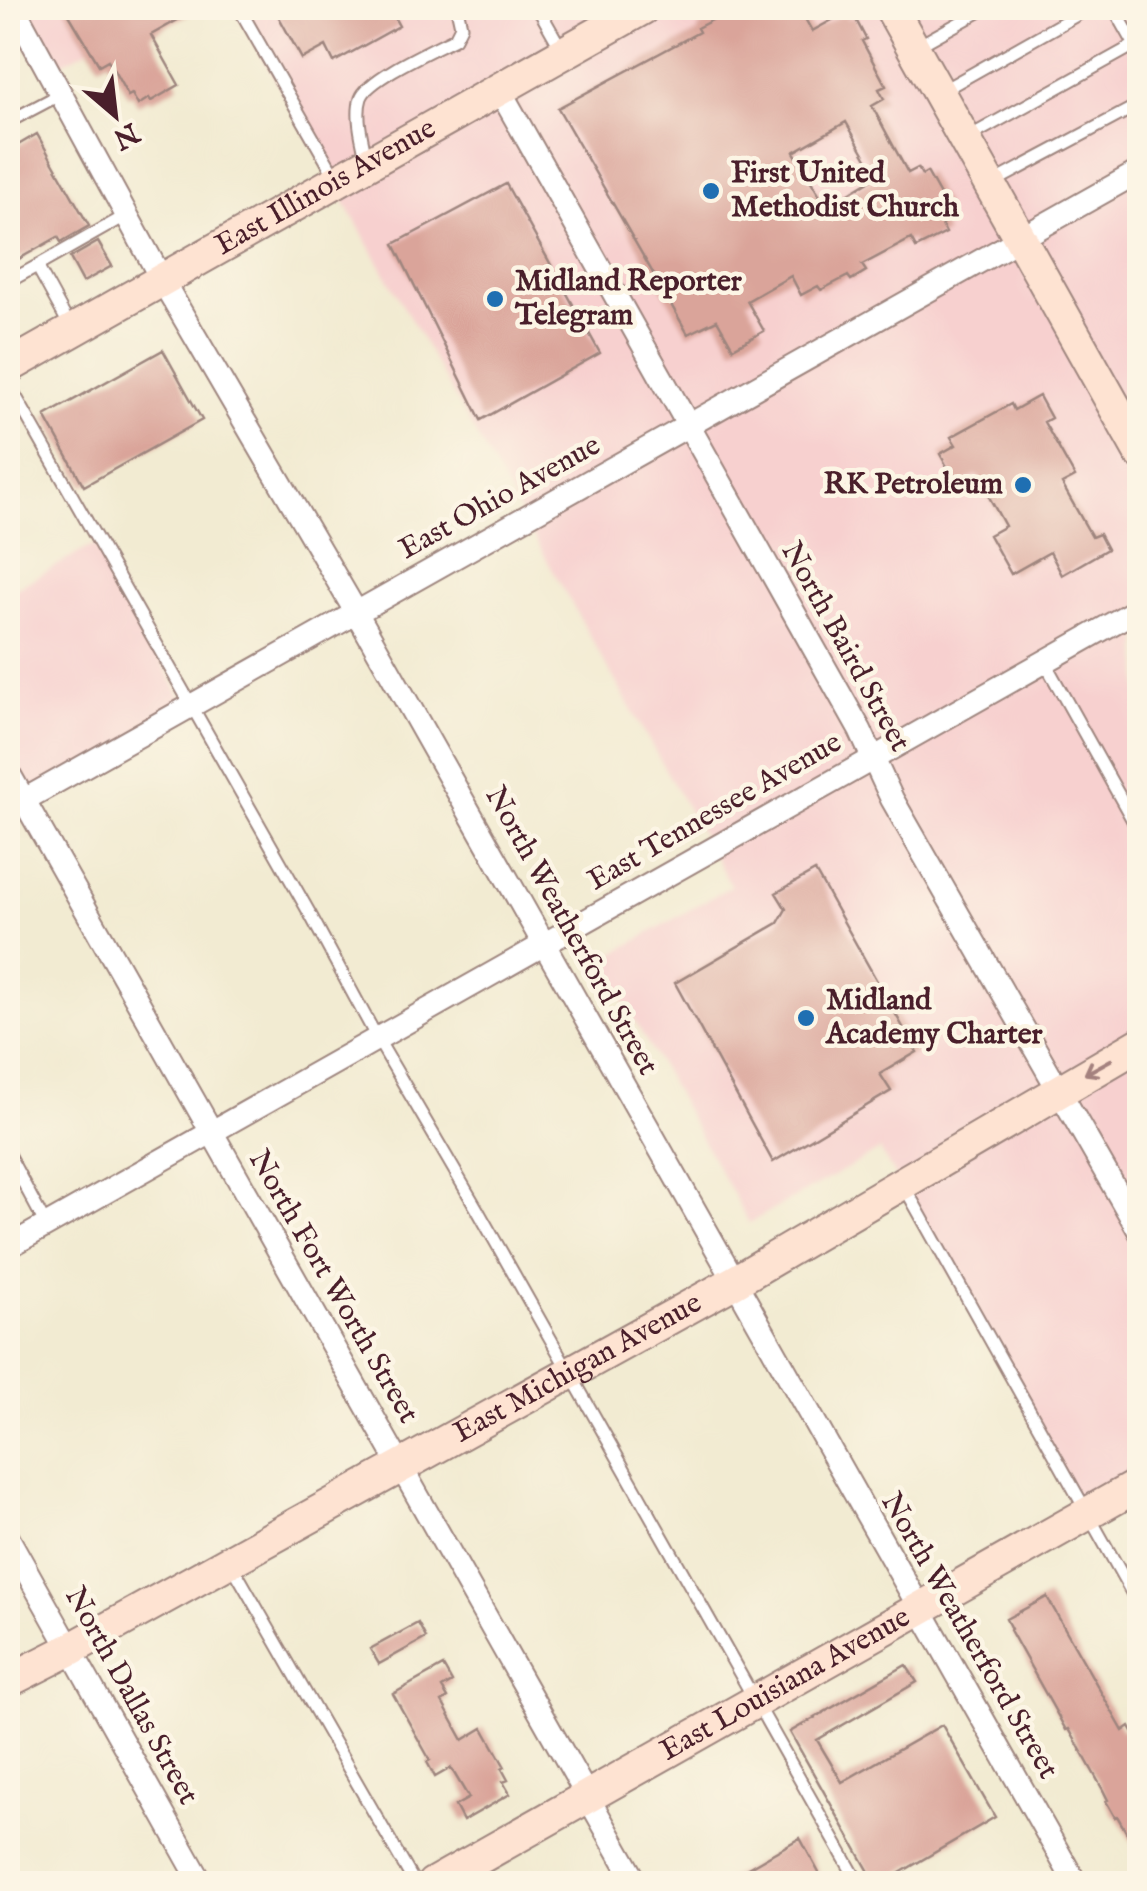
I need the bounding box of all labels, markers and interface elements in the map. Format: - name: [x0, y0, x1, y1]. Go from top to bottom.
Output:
- north arrow: [65, 65, 165, 165]
- street label: East Illinois Avenue: [209, 110, 443, 265]
- text: N: [107, 113, 145, 156]
- place label: First United Methodist Church: [731, 155, 960, 227]
- marker: First United Methodist Church: [700, 180, 722, 202]
- place label: Midland Reporter Telegram: [514, 263, 743, 335]
- marker: Midland Reporter Telegram: [484, 288, 506, 310]
- street label: East Ohio Avenue: [393, 427, 607, 569]
- place label: RK Petroleum: [823, 466, 1003, 504]
- marker: RK Petroleum: [1012, 474, 1034, 496]
- street label: North Baird Street: [772, 535, 918, 759]
- street label: East Tennessee Avenue: [581, 724, 849, 900]
- street label: North Weatherford Street: [476, 780, 666, 1082]
- place label: Midland Academy Charter: [825, 982, 1044, 1054]
- marker: Midland Academy Charter: [795, 1007, 817, 1029]
- one-way arrow: [1085, 1057, 1113, 1077]
- street label: North Fort Worth Street: [239, 1144, 427, 1430]
- street label: East Michigan Avenue: [447, 1285, 709, 1452]
- street label: North Weatherford Street: [871, 1486, 1067, 1786]
- street label: North Dallas Street: [55, 1580, 207, 1812]
- street label: East Louisiana Avenue: [654, 1599, 917, 1770]

